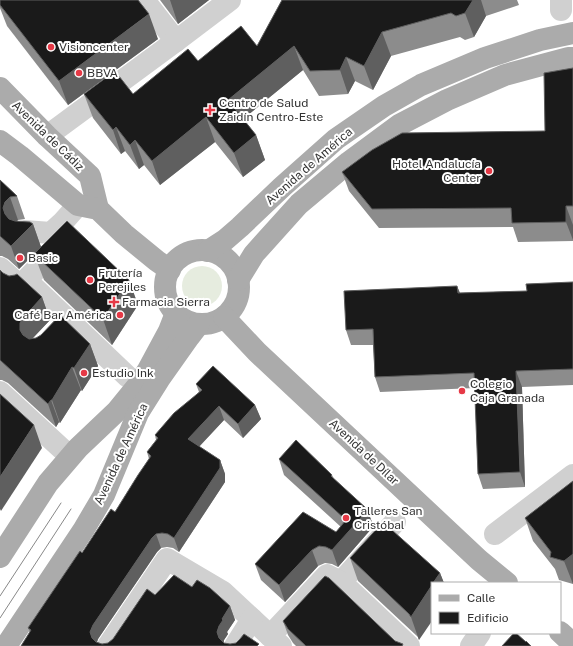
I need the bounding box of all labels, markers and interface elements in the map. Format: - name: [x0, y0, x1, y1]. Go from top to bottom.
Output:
- place label: Visioncenter: [59, 40, 129, 54]
- marker: Visioncenter: [46, 42, 56, 52]
- place label: BBVA: [87, 66, 119, 80]
- marker: BBVA: [74, 68, 84, 78]
- place label: Centro de Salud Zaidín Centro-Este: [219, 96, 324, 124]
- street label: Avenida de Cádiz: [9, 98, 87, 174]
- marker: Centro de Salud Zaidín Centro-Este: [204, 104, 216, 116]
- street label: Avenida de América: [263, 125, 355, 207]
- place label: Hotel Andalucía Center: [392, 157, 481, 185]
- marker: Hotel Andalucía Center: [484, 166, 494, 176]
- place label: Basic: [28, 251, 58, 265]
- marker: Basic: [15, 253, 25, 263]
- place label: Frutería Perejiles: [98, 266, 146, 294]
- marker: Frutería Perejiles: [85, 275, 95, 285]
- place label: Farmacia Sierra: [122, 295, 210, 309]
- marker: Farmacia Sierra: [109, 297, 119, 307]
- place label: Café Bar América: [14, 308, 112, 322]
- marker: Café Bar América: [115, 310, 125, 320]
- place label: Estudio Ink: [92, 366, 154, 380]
- marker: Estudio Ink: [79, 368, 89, 378]
- place label: Colegio Caja Granada: [470, 377, 545, 405]
- marker: Colegio Caja Granada: [457, 386, 467, 396]
- street label: Avenida de América: [91, 401, 151, 507]
- street label: Avenida de Dílar: [326, 416, 402, 488]
- place label: Talleres San Cristóbal: [354, 504, 423, 532]
- marker: Talleres San Cristóbal: [341, 513, 351, 523]
- legend: [431, 582, 561, 634]
- text: Calle: [467, 591, 496, 605]
- text: Edificio: [467, 611, 509, 625]

